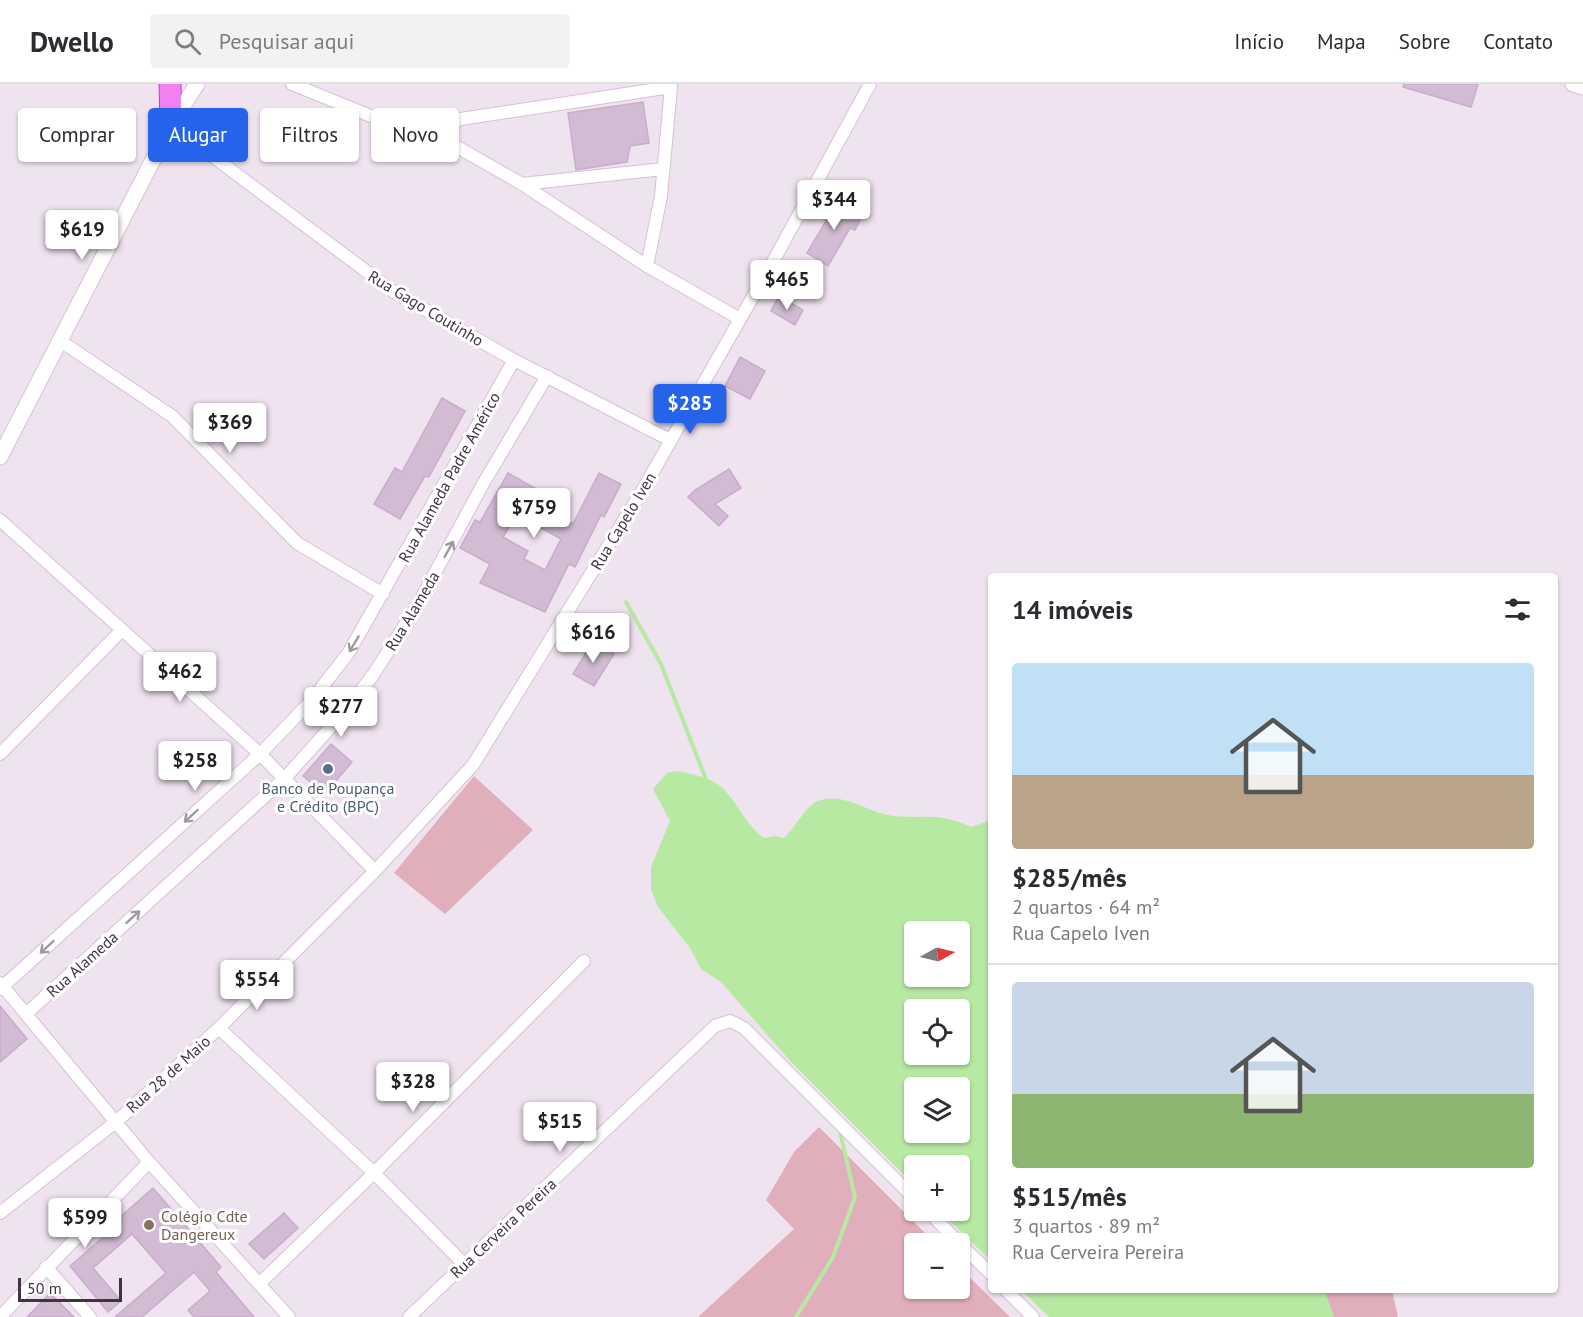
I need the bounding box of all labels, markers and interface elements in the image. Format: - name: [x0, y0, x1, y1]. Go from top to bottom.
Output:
- search box: [150, 14, 570, 68]
- text: Dwello: [30, 23, 114, 60]
- icon: search: [171, 25, 204, 58]
- text: Pesquisar aqui: [219, 27, 354, 55]
- text: Início: [1234, 28, 1284, 55]
- text: Mapa: [1317, 28, 1366, 55]
- text: Sobre: [1399, 28, 1450, 55]
- text: Contato: [1483, 28, 1553, 55]
- chip: Comprar: [18, 108, 136, 162]
- chip: Alugar: [148, 108, 248, 162]
- chip: Filtros: [260, 108, 359, 162]
- chip: Novo: [371, 108, 459, 162]
- pin: $344: [798, 180, 870, 231]
- text: $344: [811, 186, 857, 212]
- pin: $619: [46, 210, 118, 261]
- text: $619: [59, 216, 105, 242]
- pin: $465: [751, 260, 823, 311]
- street label: Rua Gago Coutinho: [365, 266, 487, 350]
- text: $465: [764, 266, 810, 292]
- pin: $285: [654, 384, 726, 435]
- street label: Rua Alameda Padre Américo: [394, 388, 504, 566]
- text: $285: [667, 390, 713, 416]
- pin: $369: [194, 403, 266, 454]
- text: $369: [207, 409, 253, 435]
- street label: Rua Capelo Iven: [586, 469, 660, 573]
- pin: $759: [498, 488, 570, 539]
- text: $759: [511, 494, 557, 520]
- one-way arrow: [444, 540, 455, 558]
- street label: Rua Alameda: [380, 568, 444, 654]
- text: 14 imóveis: [1012, 593, 1133, 626]
- icon: filters: [1501, 593, 1534, 626]
- pin: $616: [557, 613, 629, 664]
- text: $616: [570, 619, 616, 645]
- one-way arrow: [347, 635, 359, 652]
- pin: $462: [144, 652, 216, 703]
- text: $462: [157, 658, 203, 684]
- pin: $277: [305, 687, 377, 738]
- text: $277: [318, 693, 364, 719]
- icon: home: [1219, 702, 1327, 810]
- pin: $258: [159, 741, 231, 792]
- text: $258: [172, 747, 218, 773]
- marker: Banco de Poupança e Crédito (BPC): [321, 762, 335, 776]
- place label: Banco de Poupança e Crédito (BPC): [262, 778, 394, 816]
- one-way arrow: [184, 809, 199, 823]
- text: $285/mês: [1012, 861, 1127, 894]
- text: 2 quartos · 64 m²: [1012, 894, 1160, 920]
- one-way arrow: [125, 910, 140, 924]
- text: Rua Capelo Iven: [1012, 920, 1150, 946]
- north arrow: [904, 921, 970, 987]
- map controls: [904, 921, 970, 1299]
- street label: Rua Alameda: [42, 927, 122, 1001]
- one-way arrow: [40, 940, 55, 954]
- pin: $554: [221, 960, 293, 1011]
- text: $554: [234, 966, 280, 992]
- button: locate: [904, 999, 970, 1065]
- icon: home: [1219, 1021, 1327, 1129]
- street label: Rua 28 de Maio: [122, 1031, 214, 1117]
- pin: $328: [377, 1062, 449, 1113]
- text: $328: [390, 1068, 436, 1094]
- button: layers: [904, 1077, 970, 1143]
- pin: $515: [524, 1102, 596, 1153]
- text: $515: [537, 1108, 583, 1134]
- button: +: [904, 1155, 970, 1221]
- street label: Rua Cerveira Pereira: [446, 1174, 560, 1282]
- text: $515/mês: [1012, 1180, 1127, 1213]
- pin: $599: [49, 1198, 121, 1249]
- text: $599: [62, 1204, 108, 1230]
- place label: Colégio Cdte Dangereux: [161, 1206, 248, 1244]
- text: 3 quartos · 89 m²: [1012, 1213, 1160, 1239]
- marker: Colégio Cdte Dangereux: [142, 1218, 156, 1232]
- button: −: [904, 1233, 970, 1299]
- text: Rua Cerveira Pereira: [1012, 1239, 1184, 1265]
- scale bar: [18, 1275, 122, 1302]
- text: 50 m: [27, 1278, 62, 1298]

